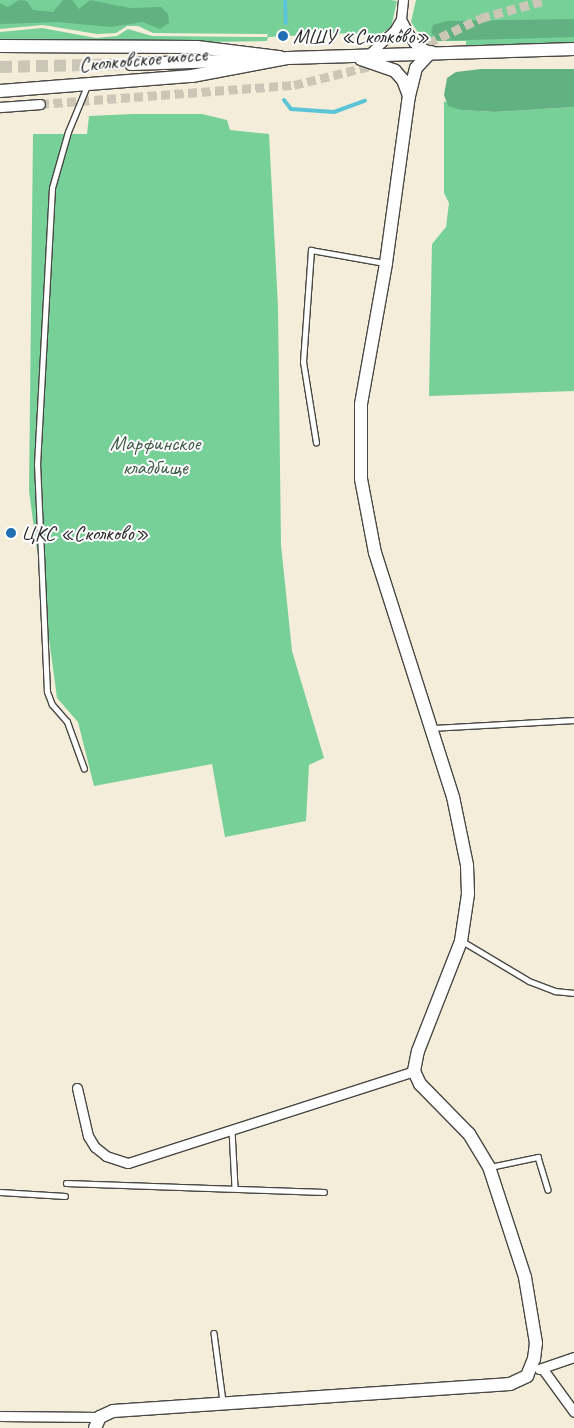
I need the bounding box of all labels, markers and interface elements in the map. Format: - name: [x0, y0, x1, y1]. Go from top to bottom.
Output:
- place label: МШУ «Сколково»: [293, 23, 429, 49]
- marker: МШУ «Сколково»: [277, 30, 289, 42]
- street label: Сколковское шоссе: [78, 41, 208, 77]
- park label: Марфинское кладбище: [110, 430, 200, 480]
- place label: ЦКС «Сколково»: [21, 520, 149, 546]
- marker: ЦКС «Сколково»: [5, 527, 17, 539]

